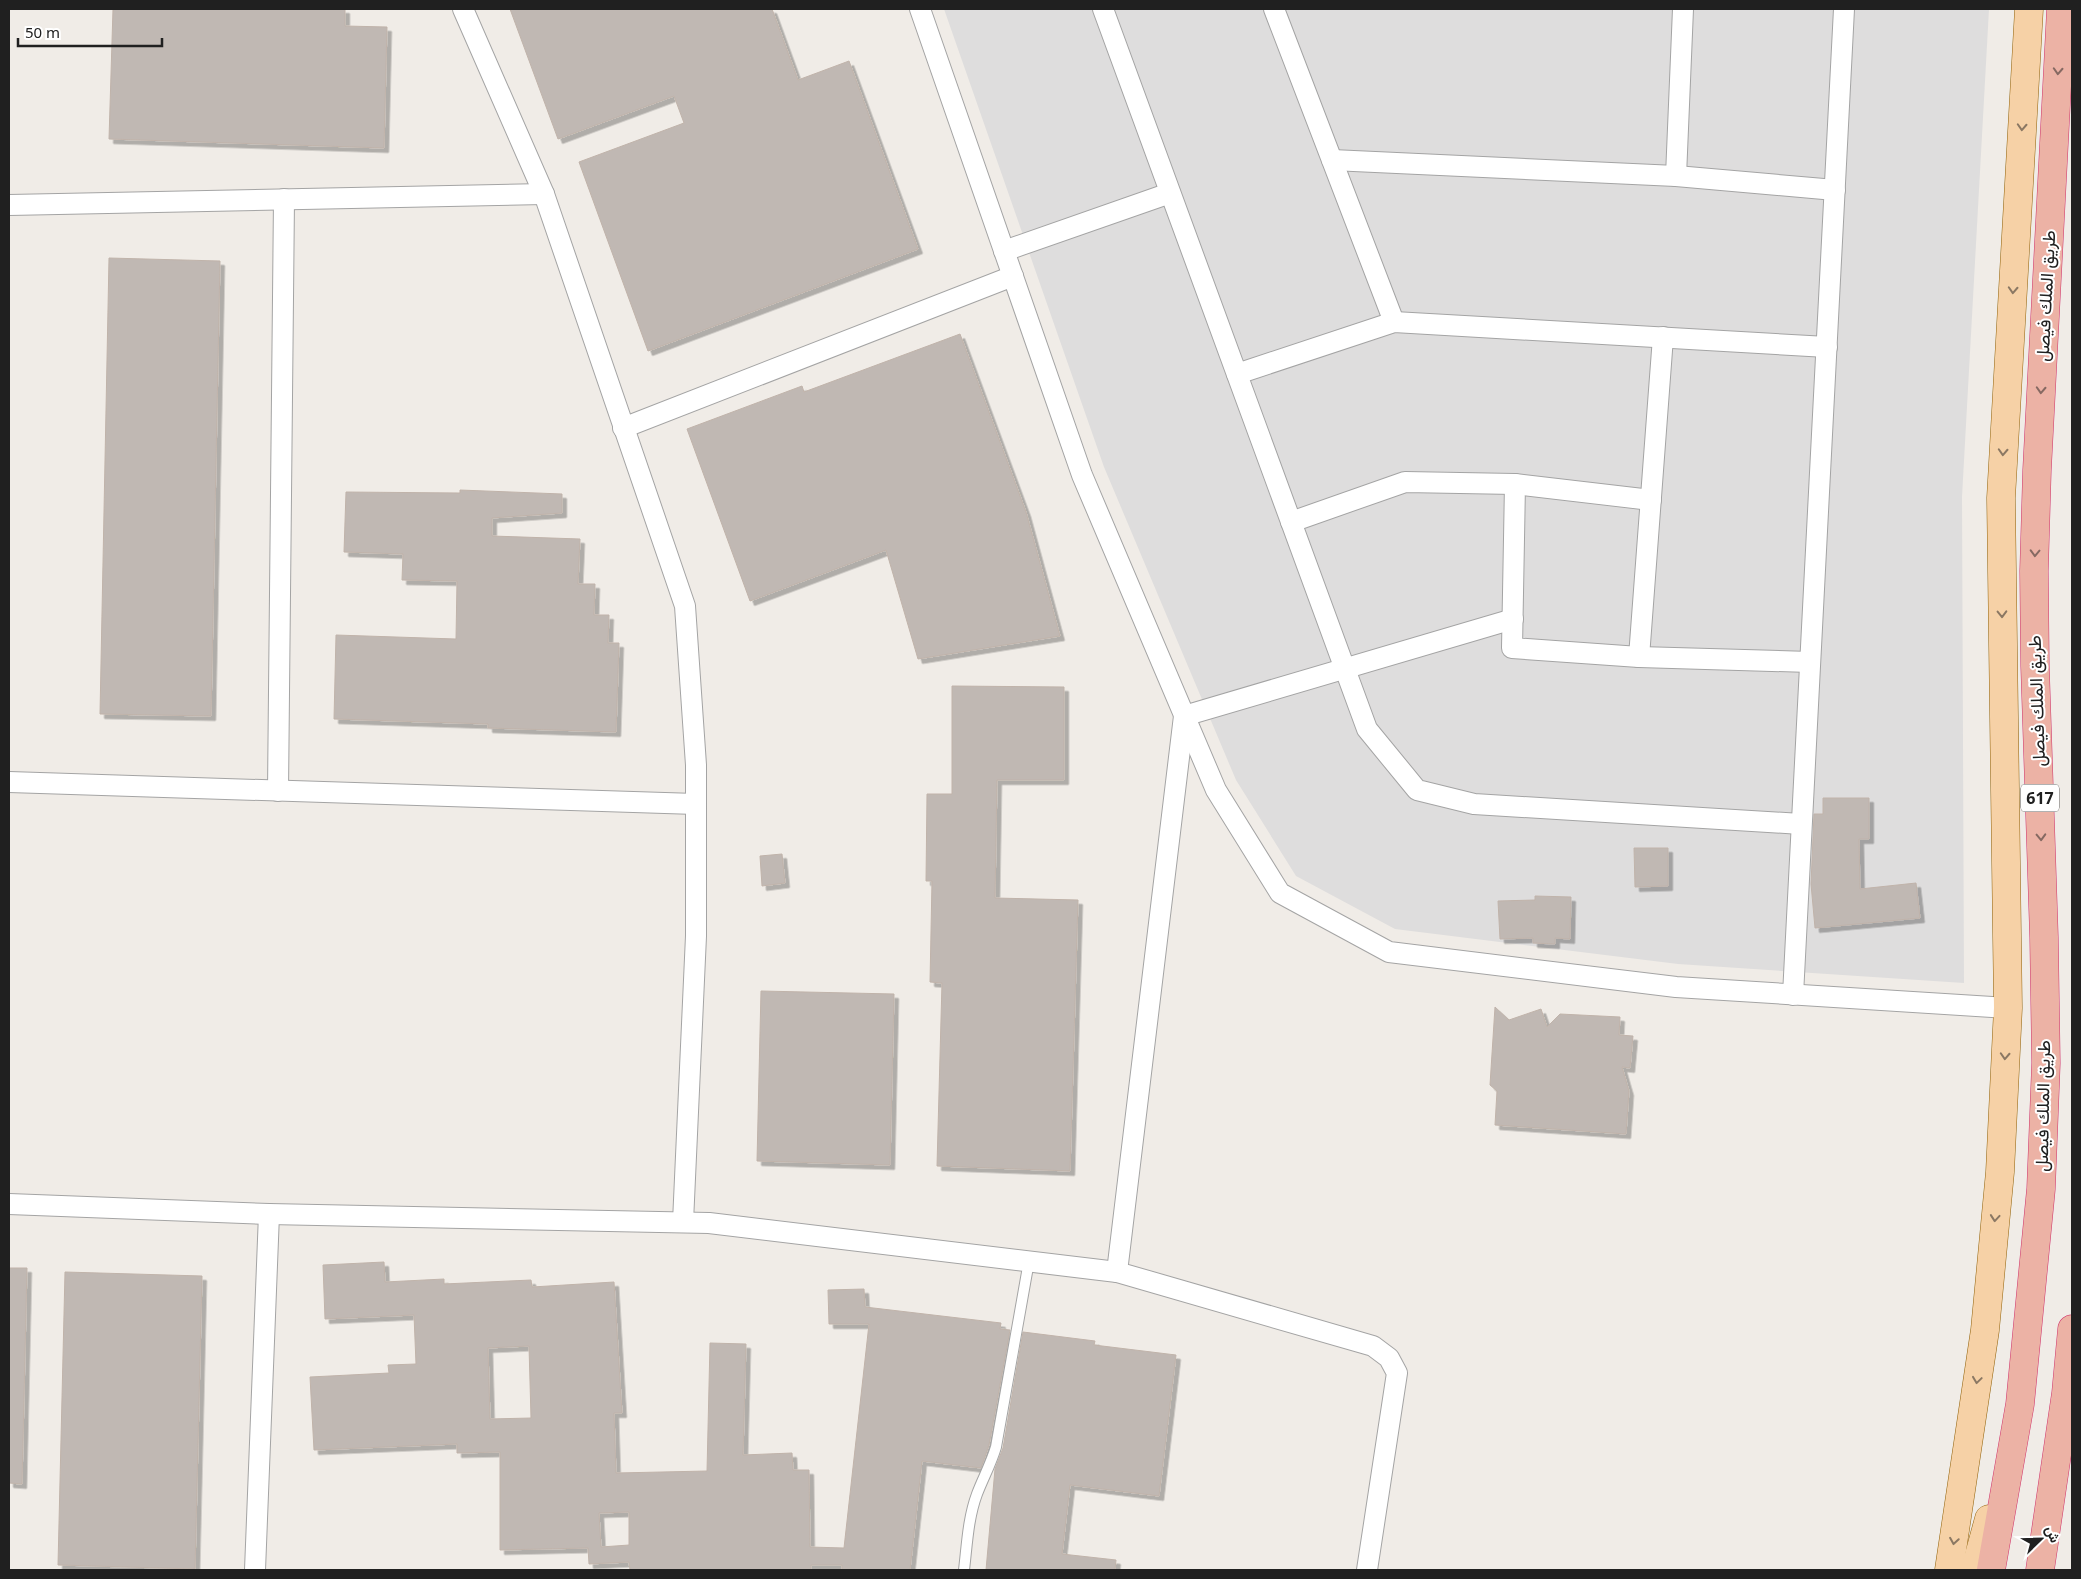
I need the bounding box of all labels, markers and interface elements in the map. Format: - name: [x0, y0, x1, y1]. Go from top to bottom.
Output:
- scale bar: [18, 15, 161, 47]
- text: 50 m: [25, 22, 60, 42]
- one-way arrow: [2052, 67, 2063, 75]
- one-way arrow: [2016, 124, 2027, 132]
- street label: طريق الملك فيصل: [2030, 230, 2060, 362]
- one-way arrow: [2007, 286, 2018, 294]
- one-way arrow: [2036, 387, 2047, 395]
- one-way arrow: [1998, 448, 2009, 456]
- one-way arrow: [2029, 549, 2040, 557]
- one-way arrow: [1997, 610, 2007, 618]
- street label: طريق الملك فيصل: [2022, 635, 2050, 767]
- road number: 617: [2021, 784, 2059, 811]
- one-way arrow: [2036, 834, 2046, 842]
- street label: طريق الملك فيصل: [2029, 1040, 2055, 1172]
- one-way arrow: [2000, 1052, 2011, 1060]
- one-way arrow: [1990, 1215, 2001, 1223]
- one-way arrow: [1973, 1376, 1983, 1384]
- north arrow: [2016, 1514, 2066, 1564]
- text: ش: [2041, 1522, 2066, 1545]
- one-way arrow: [1949, 1537, 1960, 1545]

